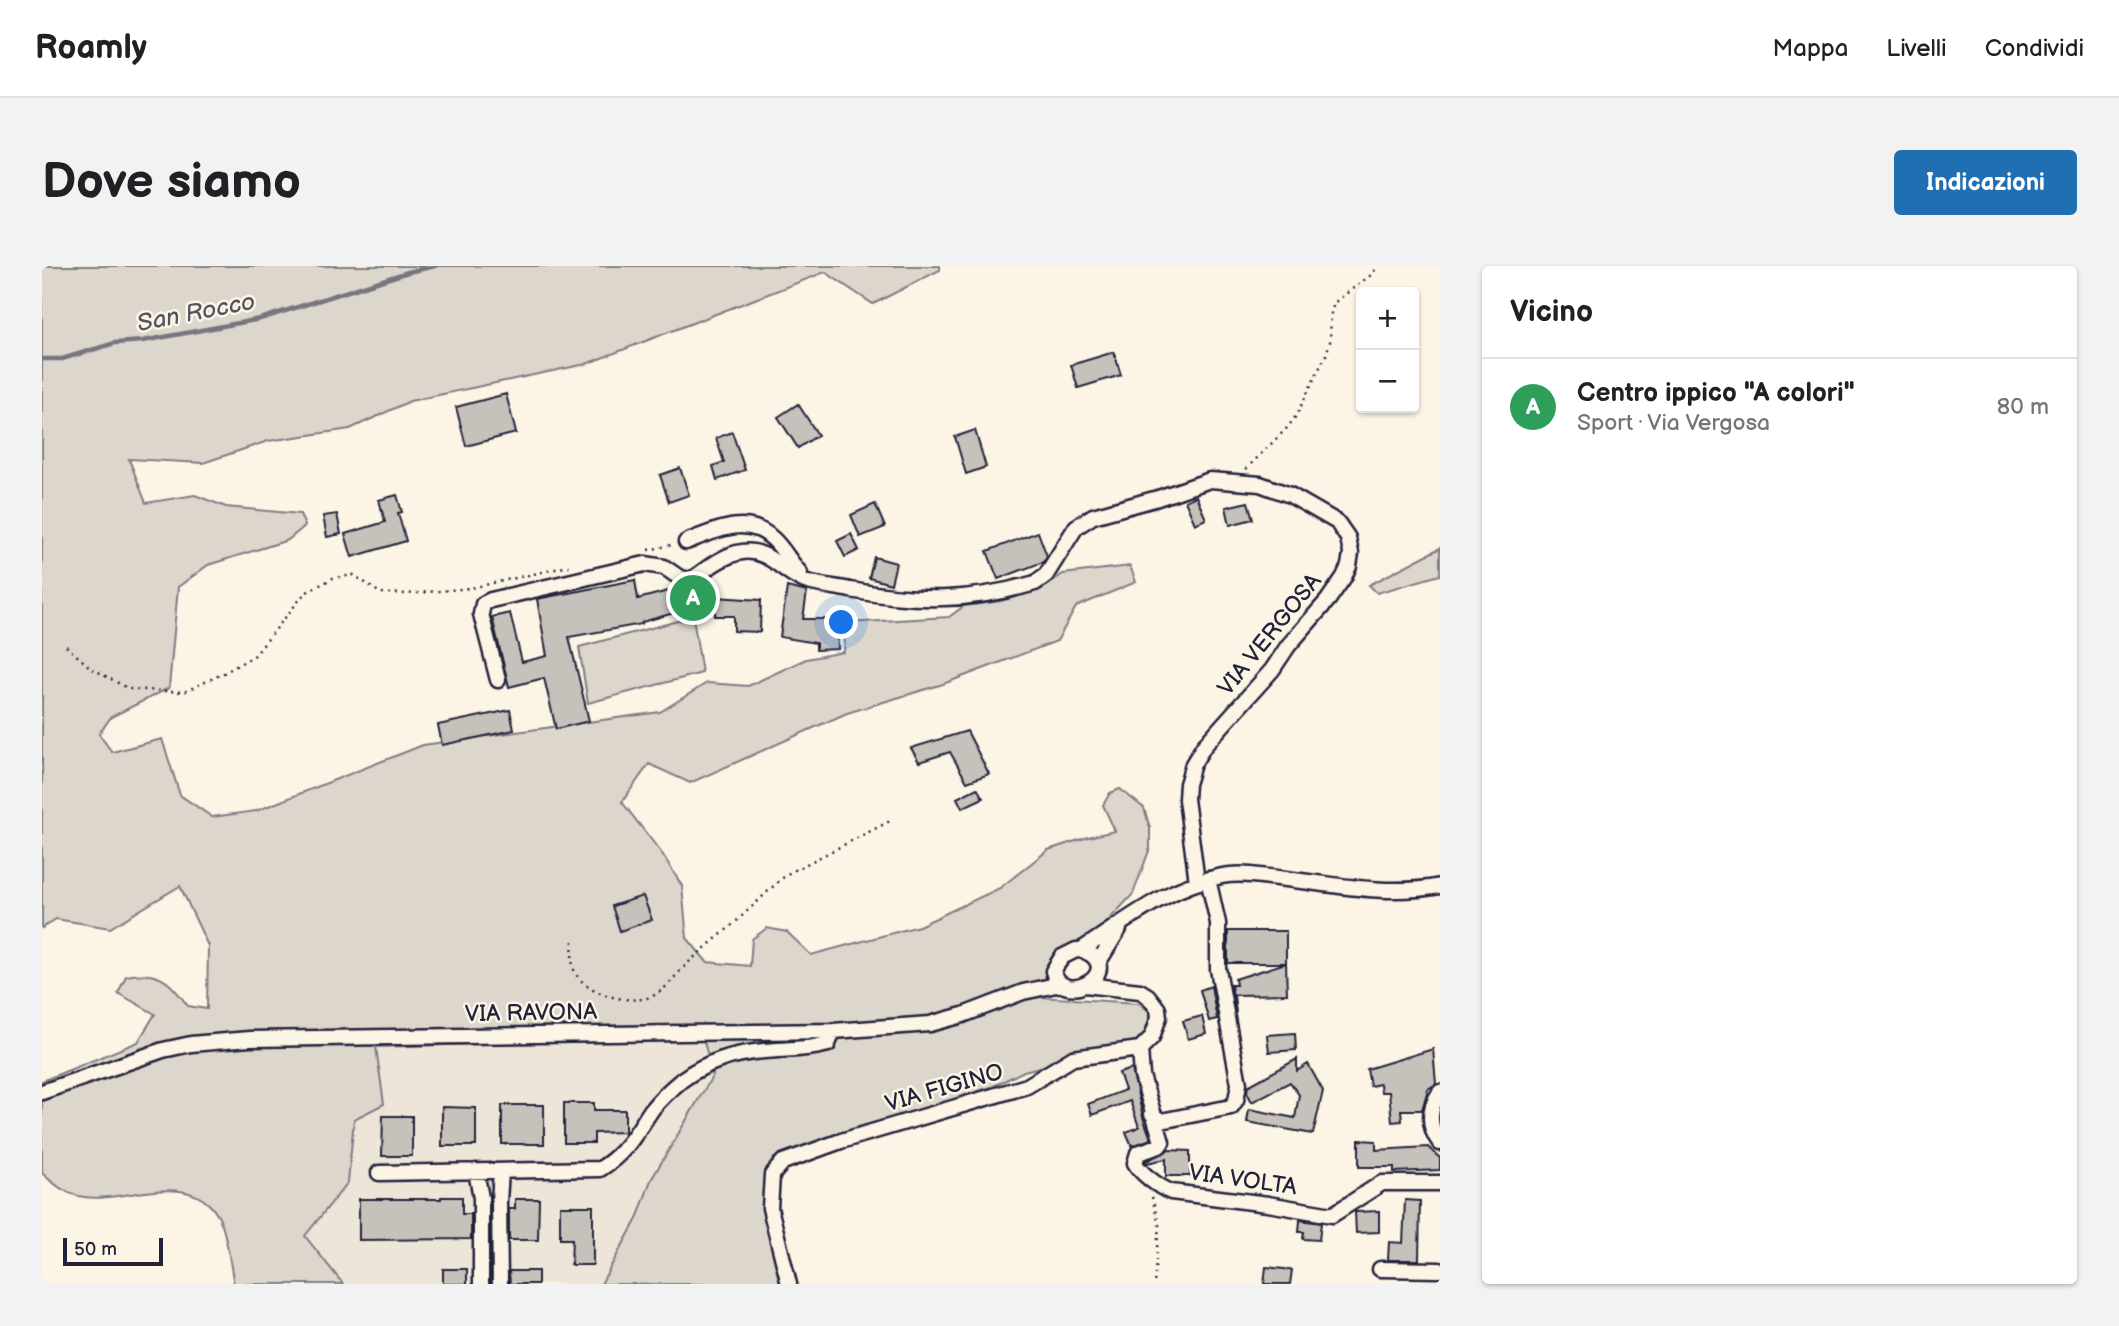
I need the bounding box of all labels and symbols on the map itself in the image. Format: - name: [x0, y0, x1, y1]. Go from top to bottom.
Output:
- water label: San Rocco: [135, 287, 258, 338]
- street label: VIA VERGOSA: [1212, 567, 1328, 701]
- pin: A: [670, 572, 716, 624]
- your location: [824, 605, 858, 639]
- street label: VIA RAVONA: [465, 998, 598, 1028]
- street label: VIA FIGINO: [882, 1058, 1007, 1118]
- street label: VIA VOLTA: [1187, 1159, 1300, 1202]
- scale bar: [63, 1235, 163, 1267]

